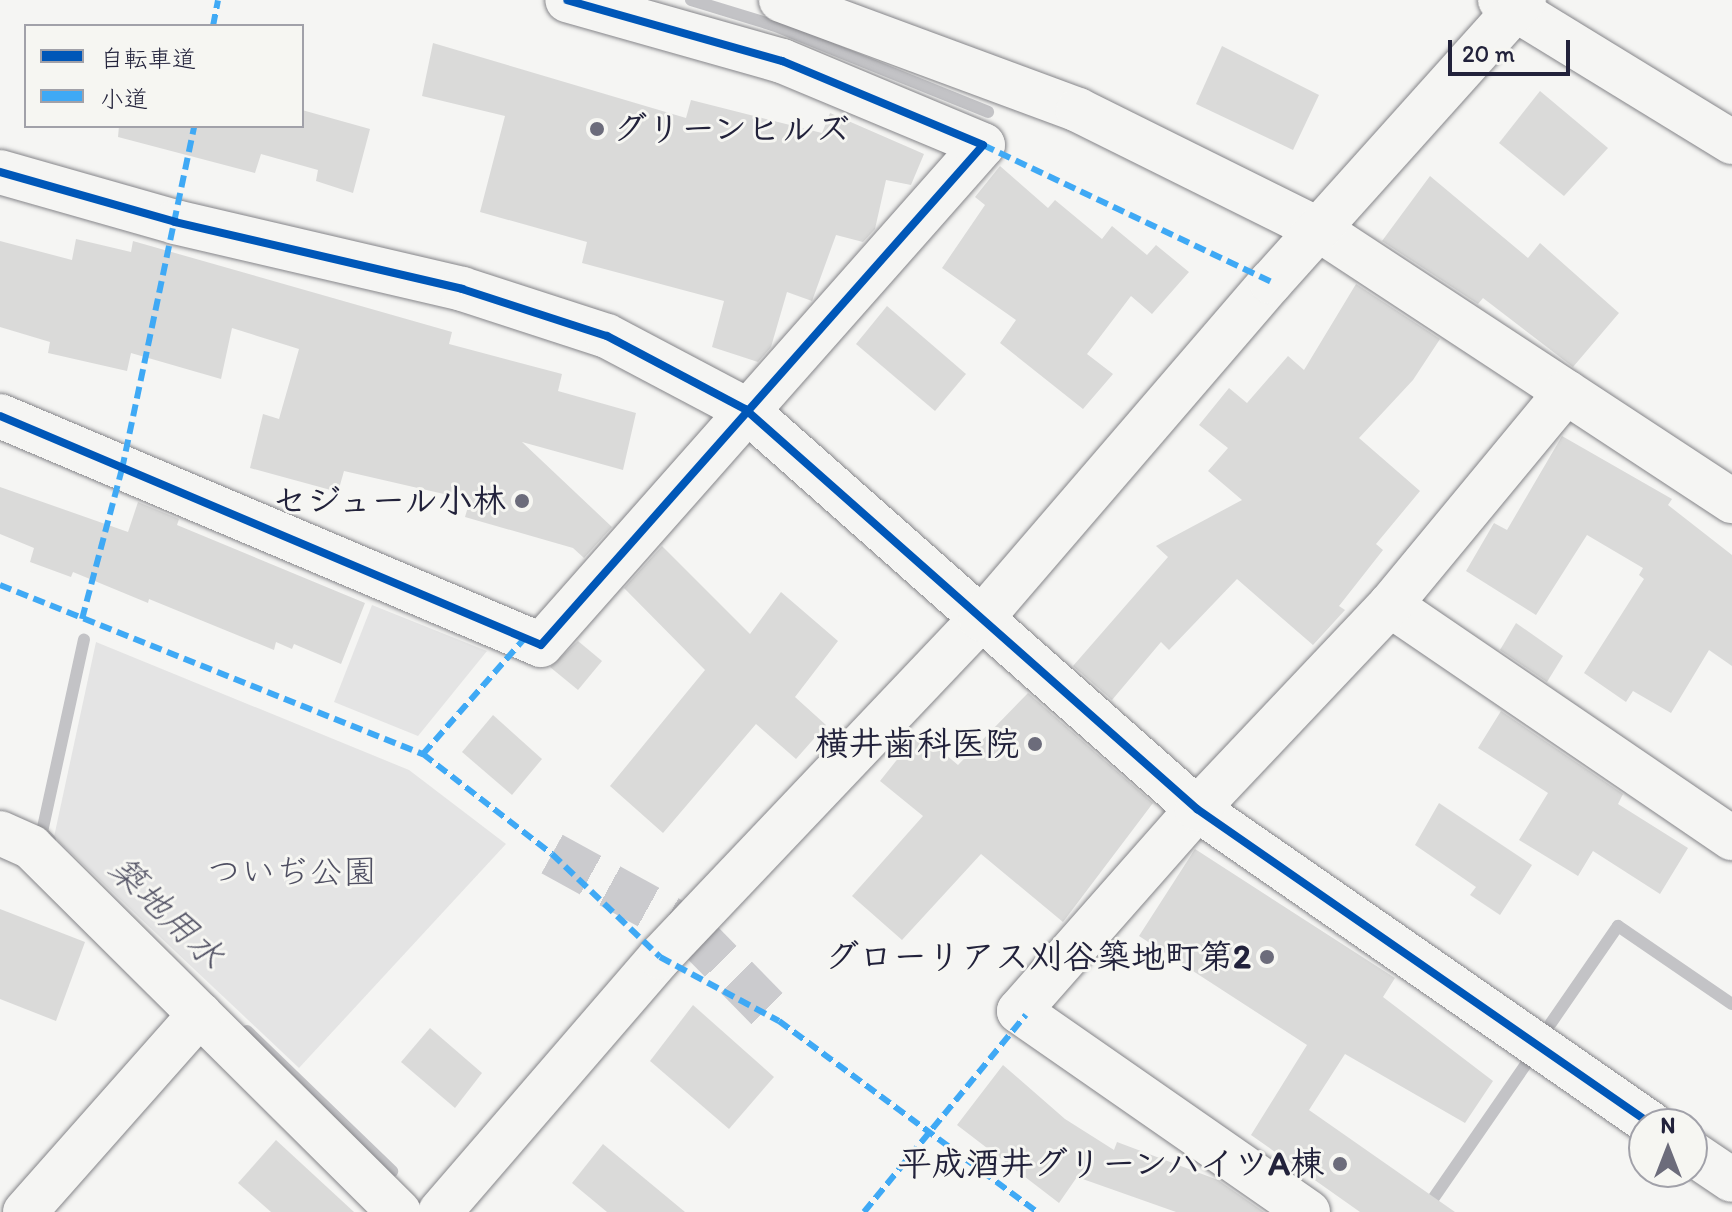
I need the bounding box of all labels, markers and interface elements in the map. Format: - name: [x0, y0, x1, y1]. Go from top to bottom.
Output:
- legend: [24, 24, 304, 128]
- scale bar: [1452, 24, 1574, 74]
- text: 20 m: [1462, 39, 1515, 68]
- text: 自転車道: [100, 44, 196, 73]
- text: 小道: [100, 84, 148, 113]
- place label: グリーンヒルズ: [613, 109, 851, 149]
- marker: グリーンヒルズ: [588, 120, 606, 138]
- place label: セジュール小林: [269, 481, 506, 521]
- marker: セジュール小林: [513, 492, 531, 510]
- place label: 横井歯科医院: [815, 724, 1019, 764]
- marker: 横井歯科医院: [1026, 735, 1044, 753]
- water label: 築地用水: [100, 846, 234, 978]
- park label: ついぢ公園: [207, 852, 377, 892]
- place label: グローリアス刈谷築地町第2: [825, 937, 1251, 977]
- marker: グローリアス刈谷築地町第2: [1258, 948, 1276, 966]
- north arrow: [1628, 1108, 1708, 1188]
- text: N: [1661, 1112, 1675, 1139]
- place label: 平成酒井グリーンハイツA棟: [894, 1144, 1324, 1184]
- marker: 平成酒井グリーンハイツA棟: [1331, 1155, 1349, 1173]

